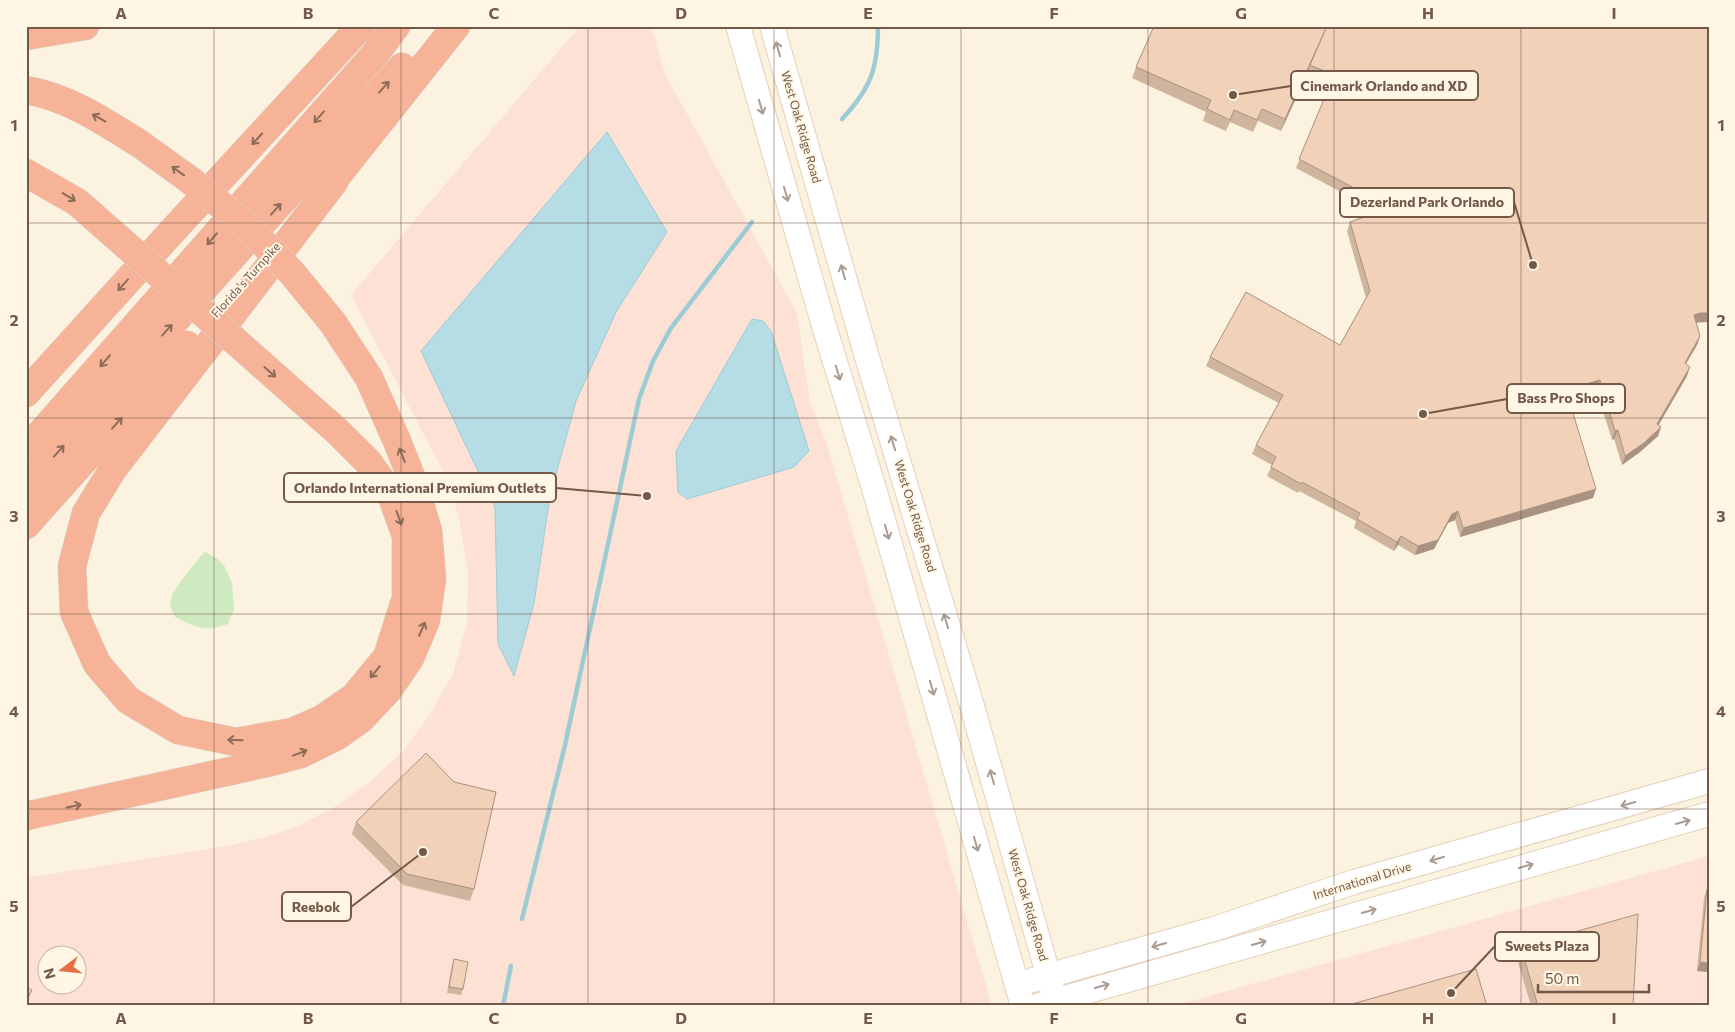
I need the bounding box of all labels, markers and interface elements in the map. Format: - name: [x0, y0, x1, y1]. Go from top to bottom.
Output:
- text: A: [115, 3, 127, 22]
- text: B: [303, 3, 314, 22]
- text: C: [489, 3, 500, 22]
- text: D: [675, 3, 687, 22]
- text: E: [863, 3, 873, 22]
- text: F: [1049, 3, 1059, 22]
- text: G: [1235, 3, 1247, 22]
- text: H: [1422, 3, 1434, 22]
- text: I: [1611, 3, 1617, 22]
- one-way arrow: [773, 41, 783, 57]
- street label: West Oak Ridge Road: [779, 69, 825, 185]
- callout: Cinemark Orlando and XD: [1291, 71, 1478, 100]
- text: Cinemark Orlando and XD: [1300, 77, 1468, 94]
- one-way arrow: [378, 81, 390, 94]
- one-way arrow: [756, 98, 766, 114]
- one-way arrow: [314, 110, 325, 123]
- one-way arrow: [91, 113, 106, 123]
- text: 1: [10, 115, 18, 134]
- text: 1: [1717, 115, 1725, 134]
- one-way arrow: [251, 133, 263, 146]
- one-way arrow: [171, 166, 185, 176]
- one-way arrow: [781, 186, 791, 202]
- callout: Dezerland Park Orlando: [1340, 188, 1514, 217]
- one-way arrow: [61, 193, 75, 203]
- text: Dezerland Park Orlando: [1350, 193, 1504, 210]
- one-way arrow: [270, 202, 281, 215]
- one-way arrow: [206, 233, 218, 246]
- street label: Florida's Turnpike: [208, 239, 283, 320]
- one-way arrow: [838, 265, 847, 281]
- one-way arrow: [118, 278, 129, 291]
- text: 2: [9, 310, 19, 329]
- text: 2: [1716, 310, 1726, 329]
- one-way arrow: [161, 323, 173, 336]
- one-way arrow: [99, 355, 110, 368]
- one-way arrow: [834, 365, 844, 381]
- one-way arrow: [263, 366, 276, 377]
- callout: Bass Pro Shops: [1507, 384, 1625, 413]
- text: Bass Pro Shops: [1517, 389, 1615, 406]
- one-way arrow: [111, 417, 123, 430]
- one-way arrow: [887, 435, 897, 451]
- one-way arrow: [53, 444, 65, 457]
- one-way arrow: [397, 448, 406, 463]
- street label: West Oak Ridge Road: [892, 458, 940, 573]
- callout: Orlando International Premium Outlets: [284, 473, 556, 502]
- text: Orlando International Premium Outlets: [294, 479, 547, 496]
- text: 3: [9, 506, 19, 525]
- text: 3: [1716, 506, 1726, 525]
- one-way arrow: [395, 509, 404, 525]
- one-way arrow: [882, 523, 892, 539]
- one-way arrow: [941, 613, 951, 629]
- one-way arrow: [418, 622, 428, 637]
- one-way arrow: [369, 665, 380, 678]
- one-way arrow: [927, 679, 937, 695]
- text: 4: [9, 701, 19, 720]
- text: 4: [1716, 701, 1726, 720]
- one-way arrow: [227, 736, 243, 745]
- one-way arrow: [292, 748, 307, 757]
- one-way arrow: [987, 769, 997, 785]
- one-way arrow: [65, 800, 81, 810]
- one-way arrow: [1621, 800, 1637, 810]
- one-way arrow: [1674, 816, 1690, 826]
- one-way arrow: [972, 836, 982, 852]
- street label: West Oak Ridge Road: [1006, 847, 1052, 963]
- one-way arrow: [1430, 854, 1446, 864]
- street label: International Drive: [1311, 858, 1413, 902]
- one-way arrow: [1518, 861, 1534, 871]
- callout: Reebok: [282, 892, 351, 921]
- text: 5: [9, 896, 19, 915]
- text: 5: [1716, 896, 1726, 915]
- text: Reebok: [292, 898, 340, 915]
- one-way arrow: [1361, 905, 1377, 915]
- callout: Sweets Plaza: [1495, 932, 1599, 961]
- one-way arrow: [1250, 937, 1266, 947]
- text: Sweets Plaza: [1505, 937, 1589, 954]
- one-way arrow: [1151, 940, 1167, 950]
- north arrow: [38, 944, 88, 994]
- scale bar: [1538, 962, 1649, 994]
- text: N: [39, 966, 59, 981]
- text: 50 m: [1545, 969, 1579, 987]
- one-way arrow: [1094, 981, 1110, 991]
- text: A: [115, 1008, 127, 1027]
- text: B: [303, 1008, 314, 1027]
- text: C: [489, 1008, 500, 1027]
- text: D: [675, 1008, 687, 1027]
- text: E: [863, 1008, 873, 1027]
- text: F: [1049, 1008, 1059, 1027]
- text: G: [1235, 1008, 1247, 1027]
- text: H: [1422, 1008, 1434, 1027]
- text: I: [1611, 1008, 1617, 1027]

